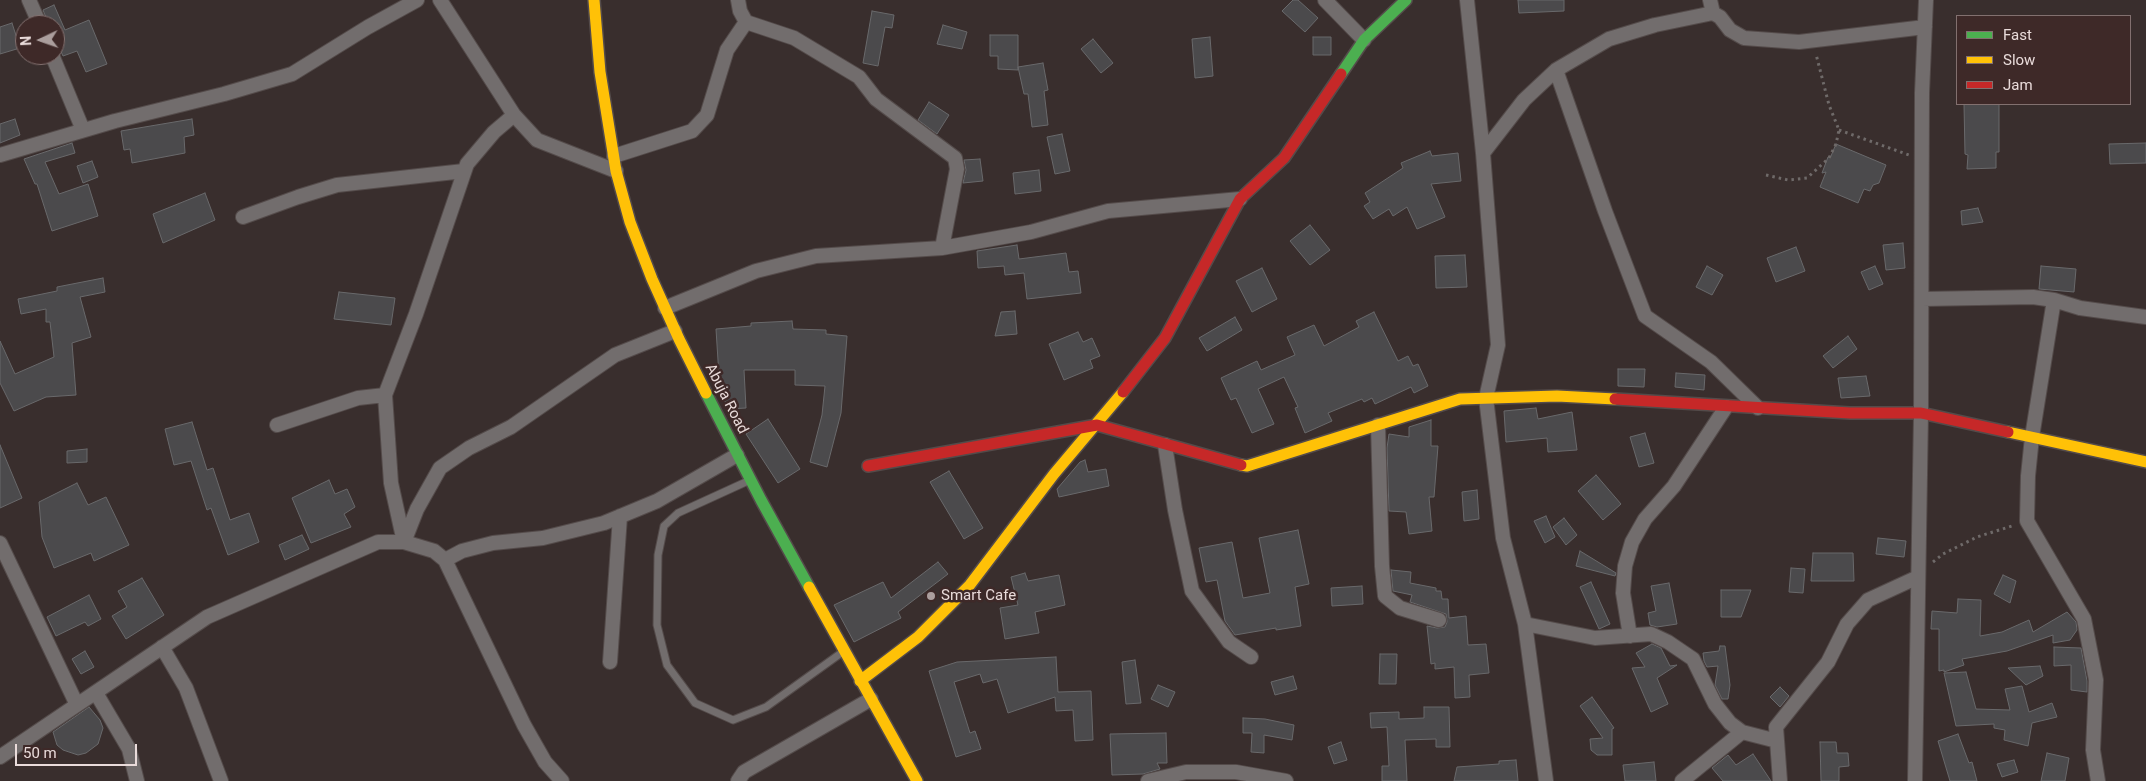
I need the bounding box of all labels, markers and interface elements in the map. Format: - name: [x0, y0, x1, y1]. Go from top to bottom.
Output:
- north arrow: [15, 15, 65, 65]
- legend: [1956, 15, 2131, 105]
- text: Fast: [2003, 26, 2032, 44]
- text: N: [18, 35, 34, 46]
- text: Slow: [2003, 51, 2035, 69]
- text: Jam: [2003, 76, 2033, 94]
- street label: Abuja Road: [701, 361, 751, 437]
- place label: Smart Cafe: [941, 587, 1016, 605]
- marker: Smart Cafe: [925, 590, 937, 602]
- scale bar: [18, 734, 140, 766]
- text: 50 m: [23, 744, 57, 762]

